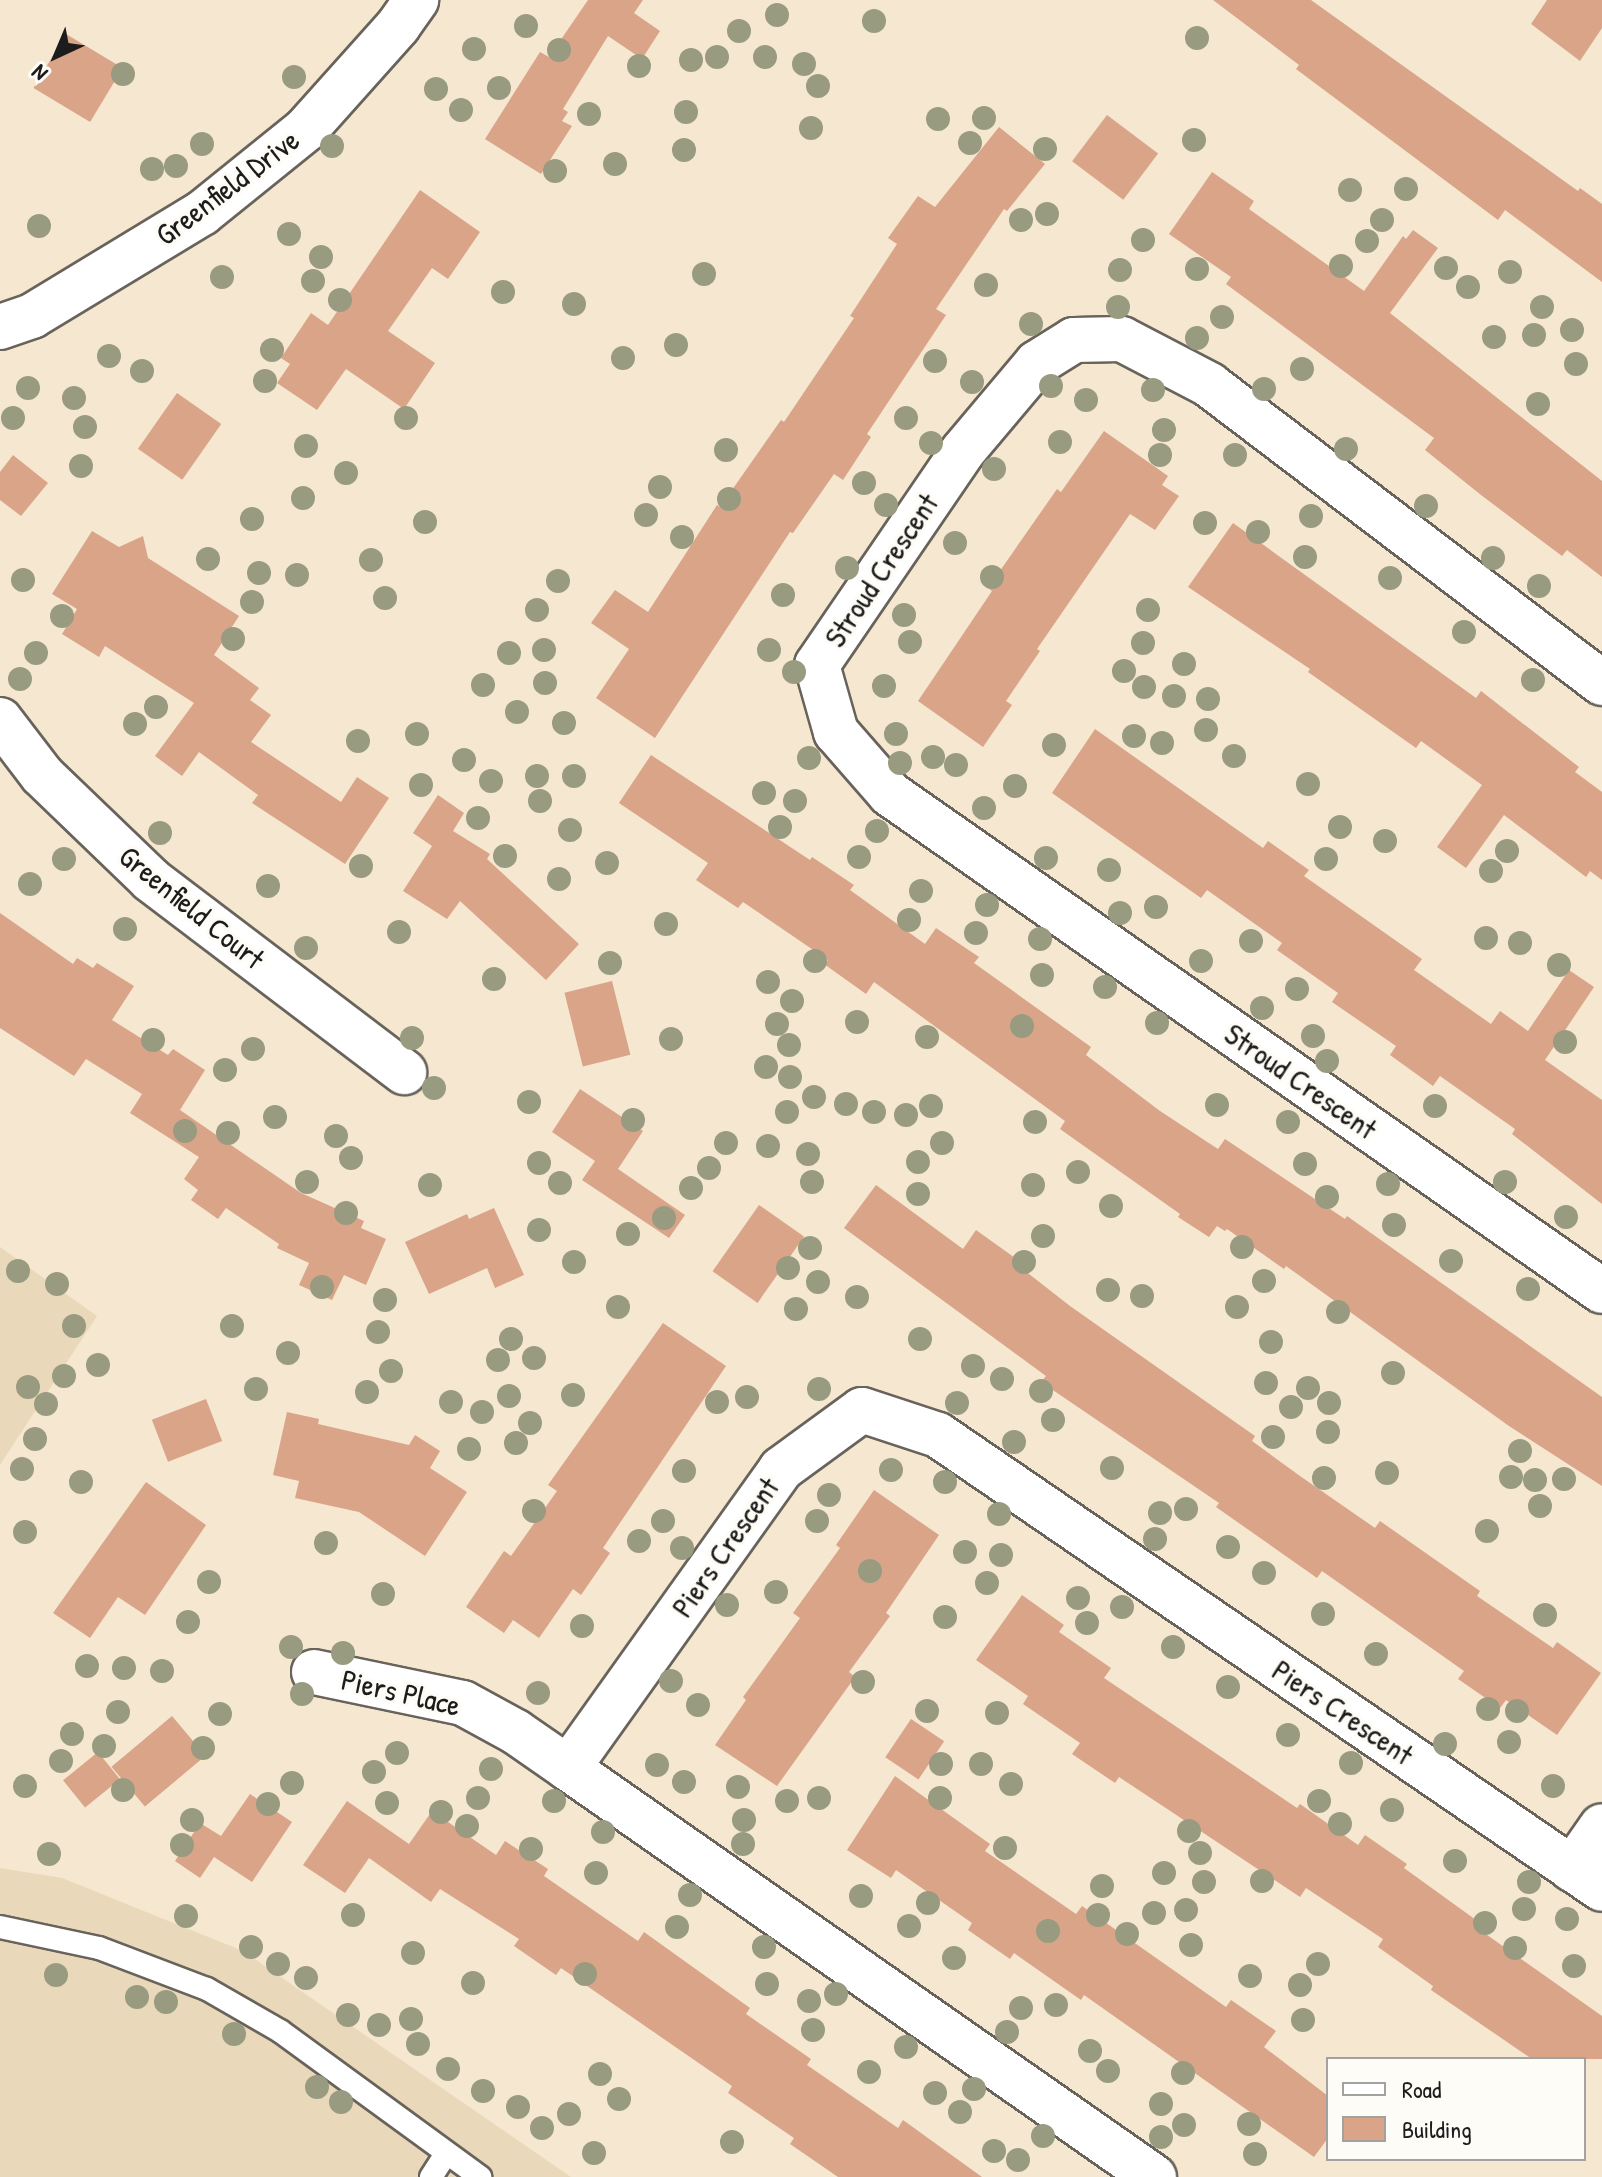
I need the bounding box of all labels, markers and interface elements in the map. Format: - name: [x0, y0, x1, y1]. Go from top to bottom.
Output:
- north arrow: [16, 16, 96, 96]
- text: N: [25, 58, 54, 88]
- street label: Greenfield Drive: [148, 121, 306, 253]
- street label: Stroud Crescent: [817, 486, 945, 654]
- street label: Greenfield Court: [112, 838, 272, 976]
- street label: Stroud Crescent: [1218, 1015, 1384, 1147]
- street label: Piers Crescent: [664, 1470, 786, 1624]
- street label: Piers Crescent: [1266, 1652, 1420, 1772]
- street label: Piers Place: [338, 1661, 464, 1723]
- legend: [1326, 2057, 1586, 2161]
- text: Road: [1402, 2073, 1441, 2105]
- text: Building: [1402, 2113, 1472, 2145]

